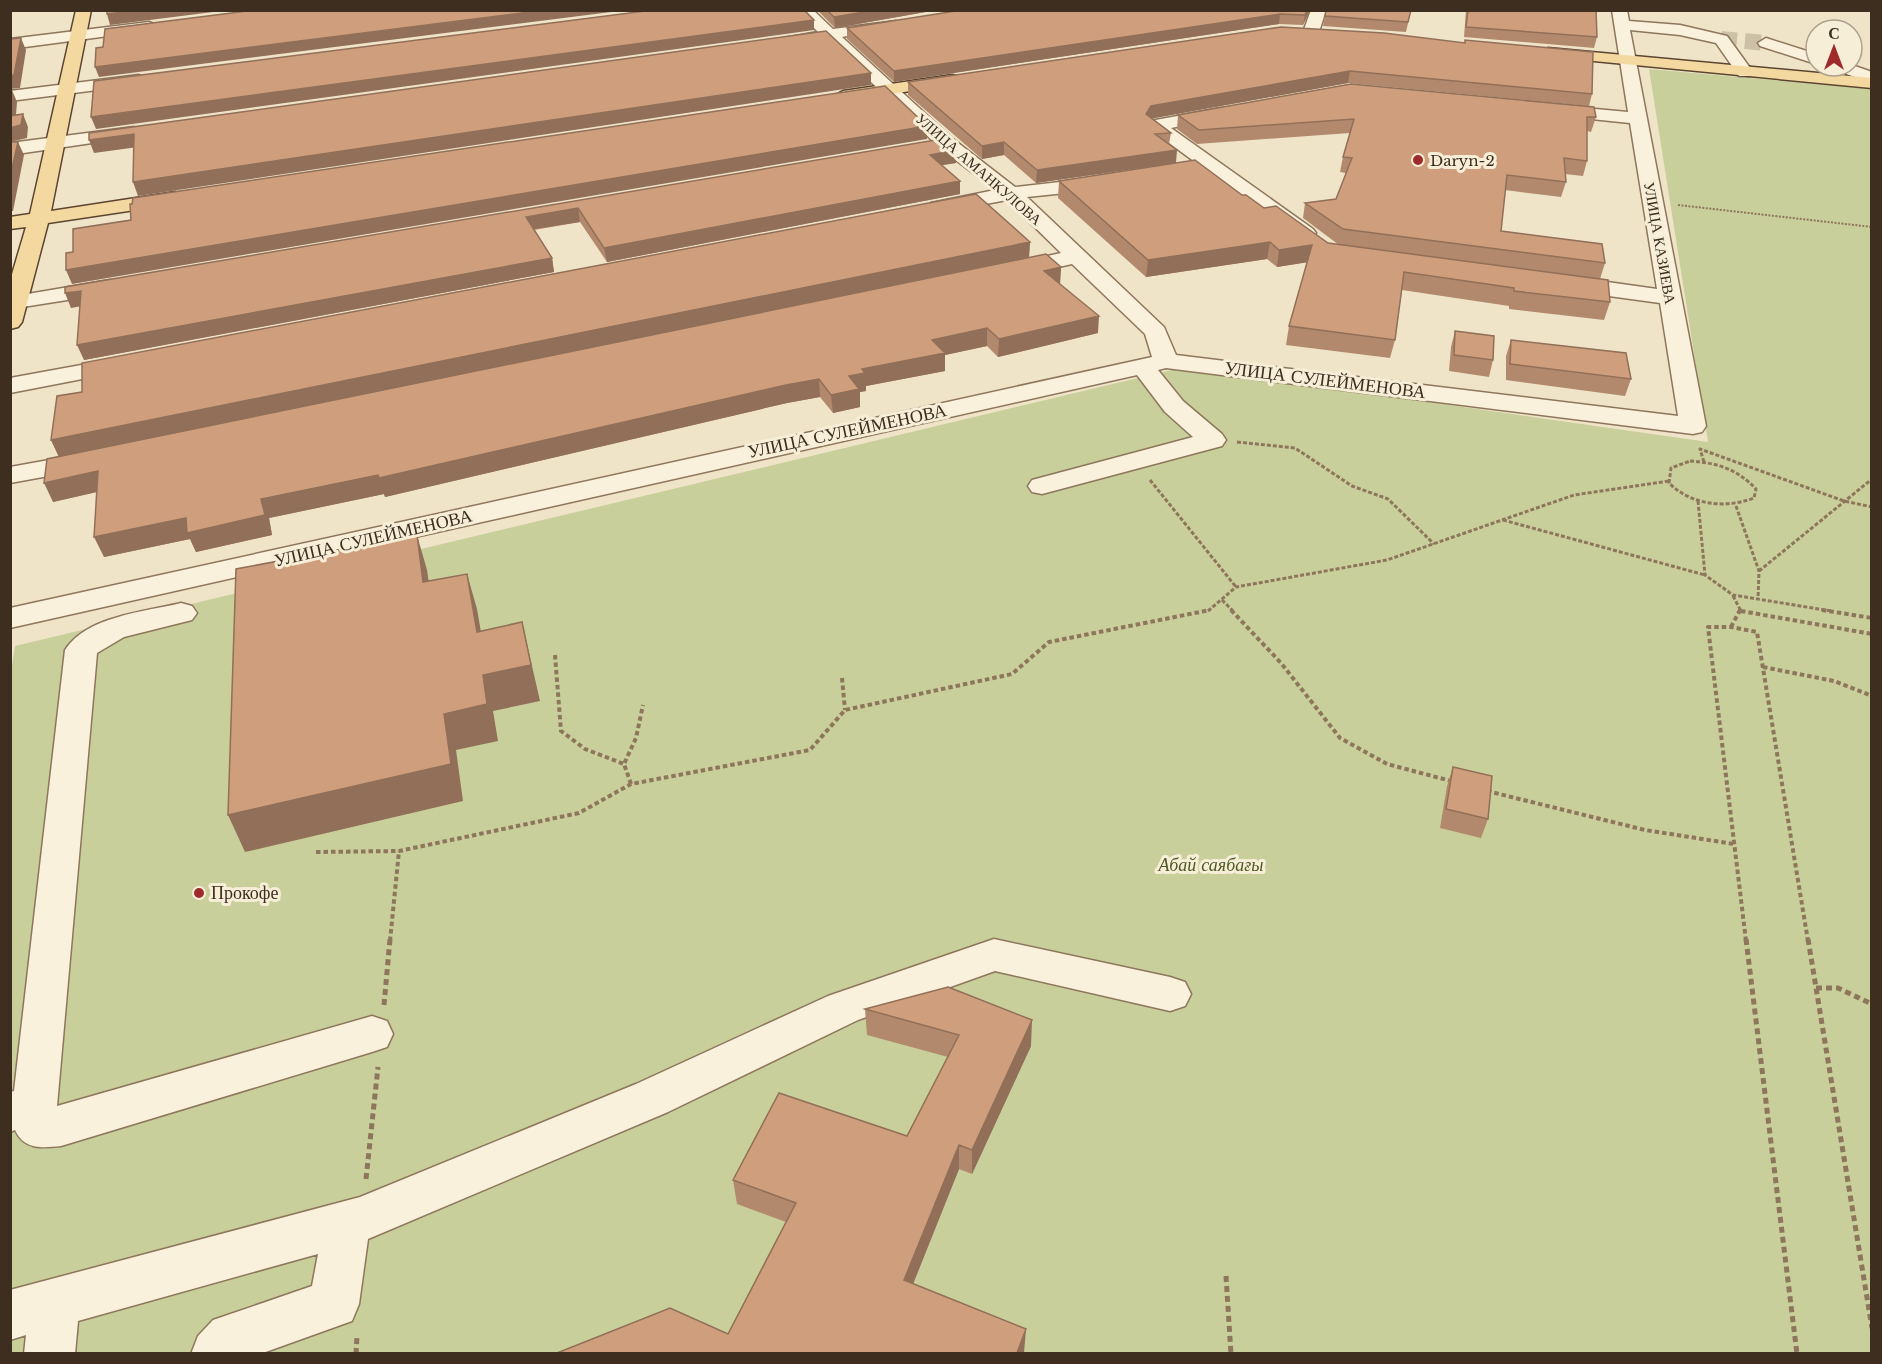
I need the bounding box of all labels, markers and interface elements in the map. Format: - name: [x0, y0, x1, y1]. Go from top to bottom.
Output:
- north arrow: [1804, 18, 1864, 78]
- text: С: [1828, 23, 1840, 43]
- street label: УЛИЦА АМАНКУЛОВА: [912, 109, 1046, 229]
- place label: Daryn-2: [1430, 151, 1495, 170]
- marker: Daryn-2: [1411, 153, 1425, 167]
- street label: УЛИЦА КАЗИЕВА: [1640, 180, 1680, 306]
- street label: УЛИЦА СУЛЕЙМЕНОВА: [1223, 357, 1427, 403]
- street label: УЛИЦА СУЛЕЙМЕНОВА: [746, 399, 948, 463]
- street label: УЛИЦА СУЛЕЙМЕНОВА: [272, 504, 474, 572]
- park label: Абай саябағы: [1158, 854, 1263, 876]
- place label: Прокофе: [211, 882, 278, 904]
- marker: Прокофе: [192, 886, 206, 900]

